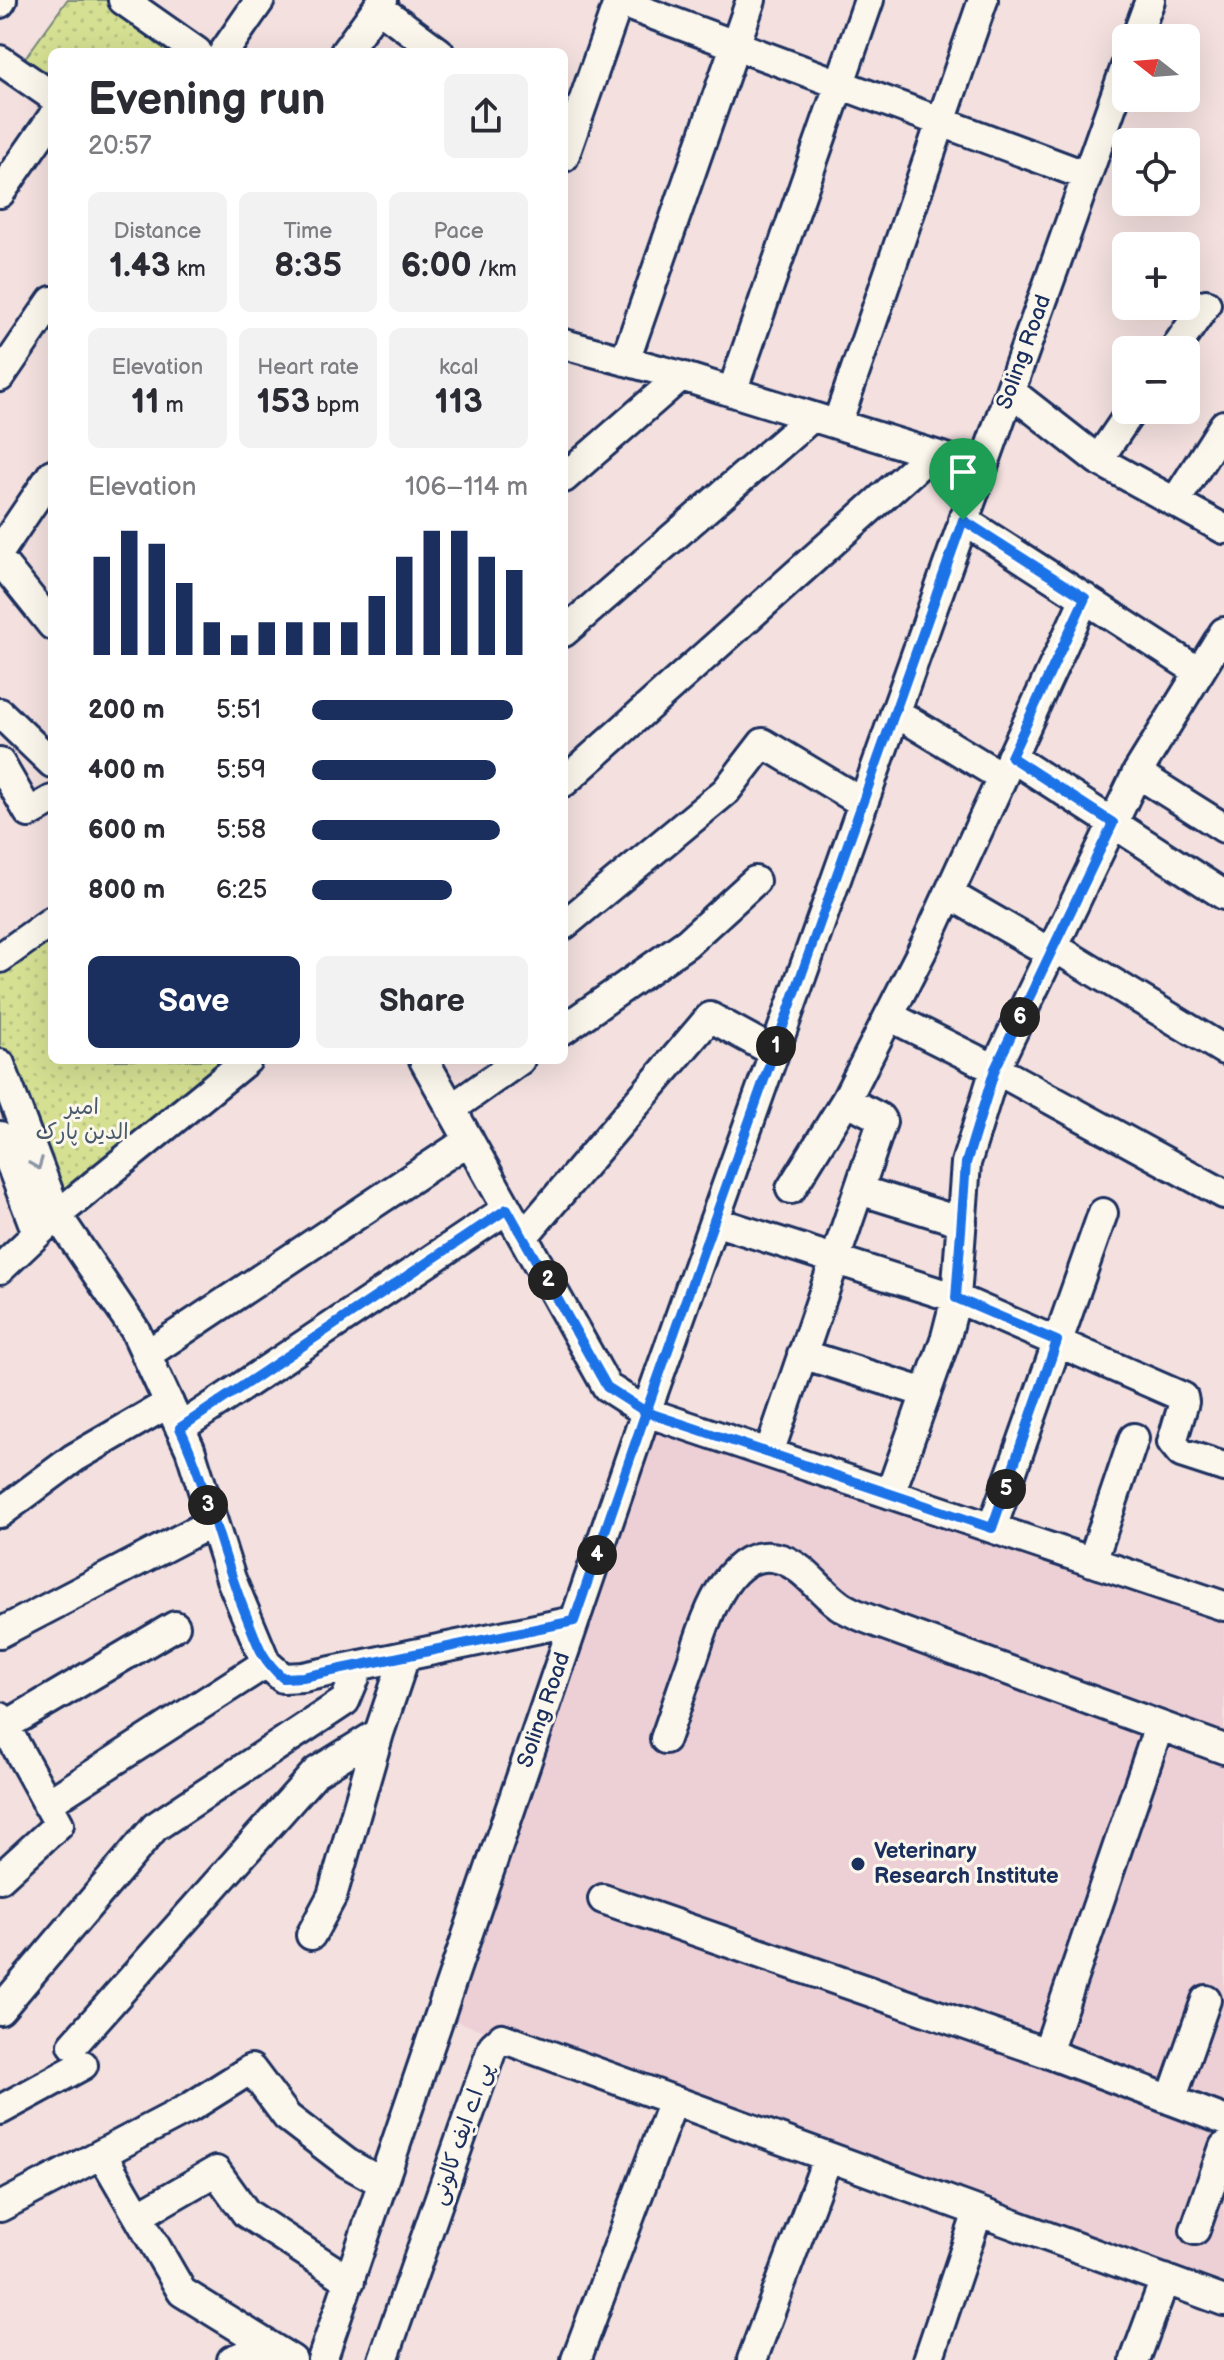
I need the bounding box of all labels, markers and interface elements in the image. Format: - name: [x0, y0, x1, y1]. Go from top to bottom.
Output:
- north arrow: [1112, 24, 1200, 112]
- map controls: [1112, 24, 1200, 424]
- text: Evening run: [88, 74, 325, 127]
- button: share: [444, 74, 528, 158]
- button: locate: [1112, 128, 1200, 216]
- text: 20:57: [88, 131, 152, 162]
- text: Distance: [113, 218, 201, 245]
- text: Time: [284, 218, 332, 245]
- text: Pace: [434, 218, 484, 245]
- button: +: [1112, 232, 1200, 320]
- text: 1.43: [109, 245, 171, 286]
- text: 8:35: [274, 245, 342, 286]
- text: 6:00: [401, 245, 472, 286]
- text: km: [171, 256, 206, 283]
- text: /km: [472, 256, 517, 283]
- street label: Soling Road: [991, 291, 1057, 413]
- button: −: [1112, 336, 1200, 424]
- text: Elevation: [111, 354, 203, 381]
- text: Heart rate: [257, 354, 359, 381]
- text: kcal: [439, 354, 478, 381]
- text: 11: [131, 381, 160, 422]
- text: 153: [256, 381, 310, 422]
- text: 113: [434, 381, 483, 422]
- text: m: [160, 392, 184, 419]
- text: bpm: [310, 392, 360, 419]
- pin: [929, 438, 997, 520]
- icon: arrive: [941, 450, 985, 494]
- text: Elevation: [88, 472, 196, 503]
- text: 106–114 m: [405, 472, 528, 503]
- text: 200 m: [88, 695, 165, 726]
- text: 5:51: [216, 695, 261, 726]
- text: 400 m: [88, 755, 165, 786]
- text: 5:59: [216, 755, 266, 786]
- text: 600 m: [88, 815, 165, 846]
- text: 5:58: [216, 815, 266, 846]
- text: 800 m: [88, 875, 165, 906]
- text: 6:25: [216, 875, 267, 906]
- button: Save: [88, 956, 300, 1048]
- button: Share: [316, 956, 528, 1048]
- pin: 6: [1000, 997, 1040, 1037]
- text: 6: [1013, 1003, 1027, 1030]
- pin: 1: [756, 1026, 796, 1066]
- text: 1: [771, 1032, 781, 1059]
- park label: امیر الدین پارک: [35, 1094, 129, 1146]
- one-way arrow: [27, 1156, 44, 1170]
- pin: 2: [528, 1260, 568, 1300]
- text: 2: [541, 1266, 555, 1293]
- pin: 5: [986, 1469, 1026, 1509]
- text: 5: [1000, 1475, 1012, 1502]
- pin: 3: [188, 1485, 228, 1525]
- text: 3: [202, 1491, 214, 1518]
- pin: 4: [577, 1535, 617, 1575]
- text: 4: [591, 1541, 603, 1568]
- street label: Soling Road: [512, 1649, 576, 1771]
- place label: Veterinary Research Institute: [874, 1838, 1059, 1890]
- marker: Veterinary Research Institute: [849, 1855, 867, 1873]
- street label: پی اے ایف کالونی: [425, 2059, 499, 2209]

